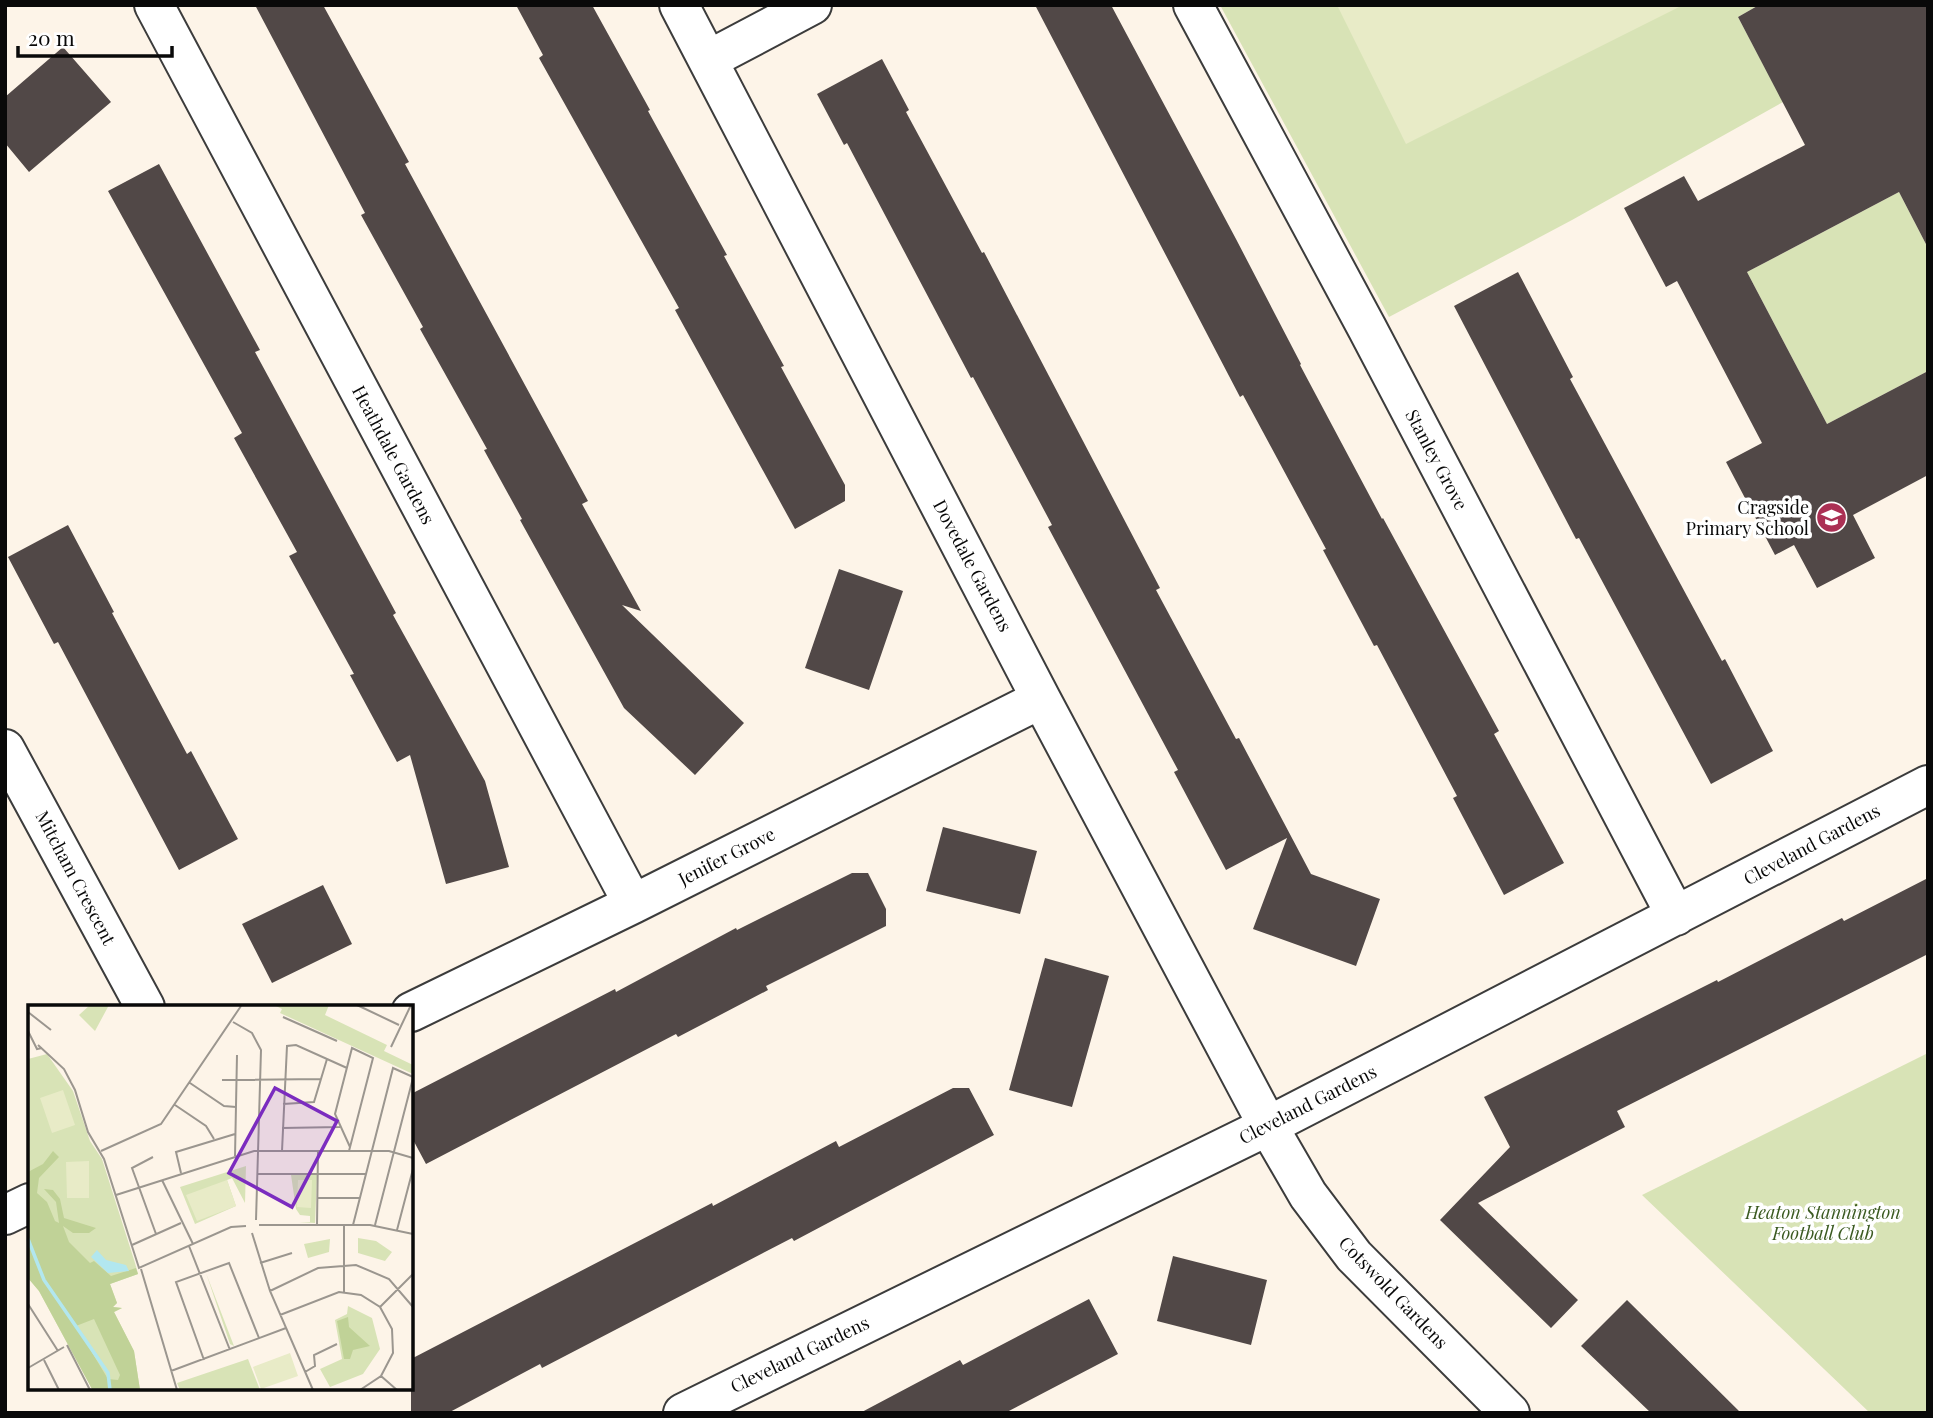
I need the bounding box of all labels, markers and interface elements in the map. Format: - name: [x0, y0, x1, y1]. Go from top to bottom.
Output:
- scale bar: [18, 14, 172, 58]
- text: 20 m: [28, 23, 75, 51]
- street label: Heathdale Gardens: [347, 381, 441, 528]
- street label: Stanley Grove: [1400, 405, 1473, 514]
- street label: Dovedale Gardens: [928, 495, 1018, 636]
- place label: Cragside Primary School: [1685, 495, 1809, 540]
- school or university icon: Cragside Primary School: [1815, 501, 1849, 535]
- street label: Cleveland Gardens: [1739, 798, 1884, 890]
- street label: Mitcham Crescent: [30, 806, 122, 949]
- street label: Jenifer Grove: [673, 822, 779, 891]
- inset map: [28, 1005, 413, 1390]
- street label: Cleveland Gardens: [1235, 1059, 1380, 1149]
- park label: Heaton Stannington Football Club: [1744, 1200, 1901, 1245]
- street label: Cotswold Gardens: [1334, 1231, 1454, 1354]
- street label: Cleveland Gardens: [726, 1310, 873, 1398]

